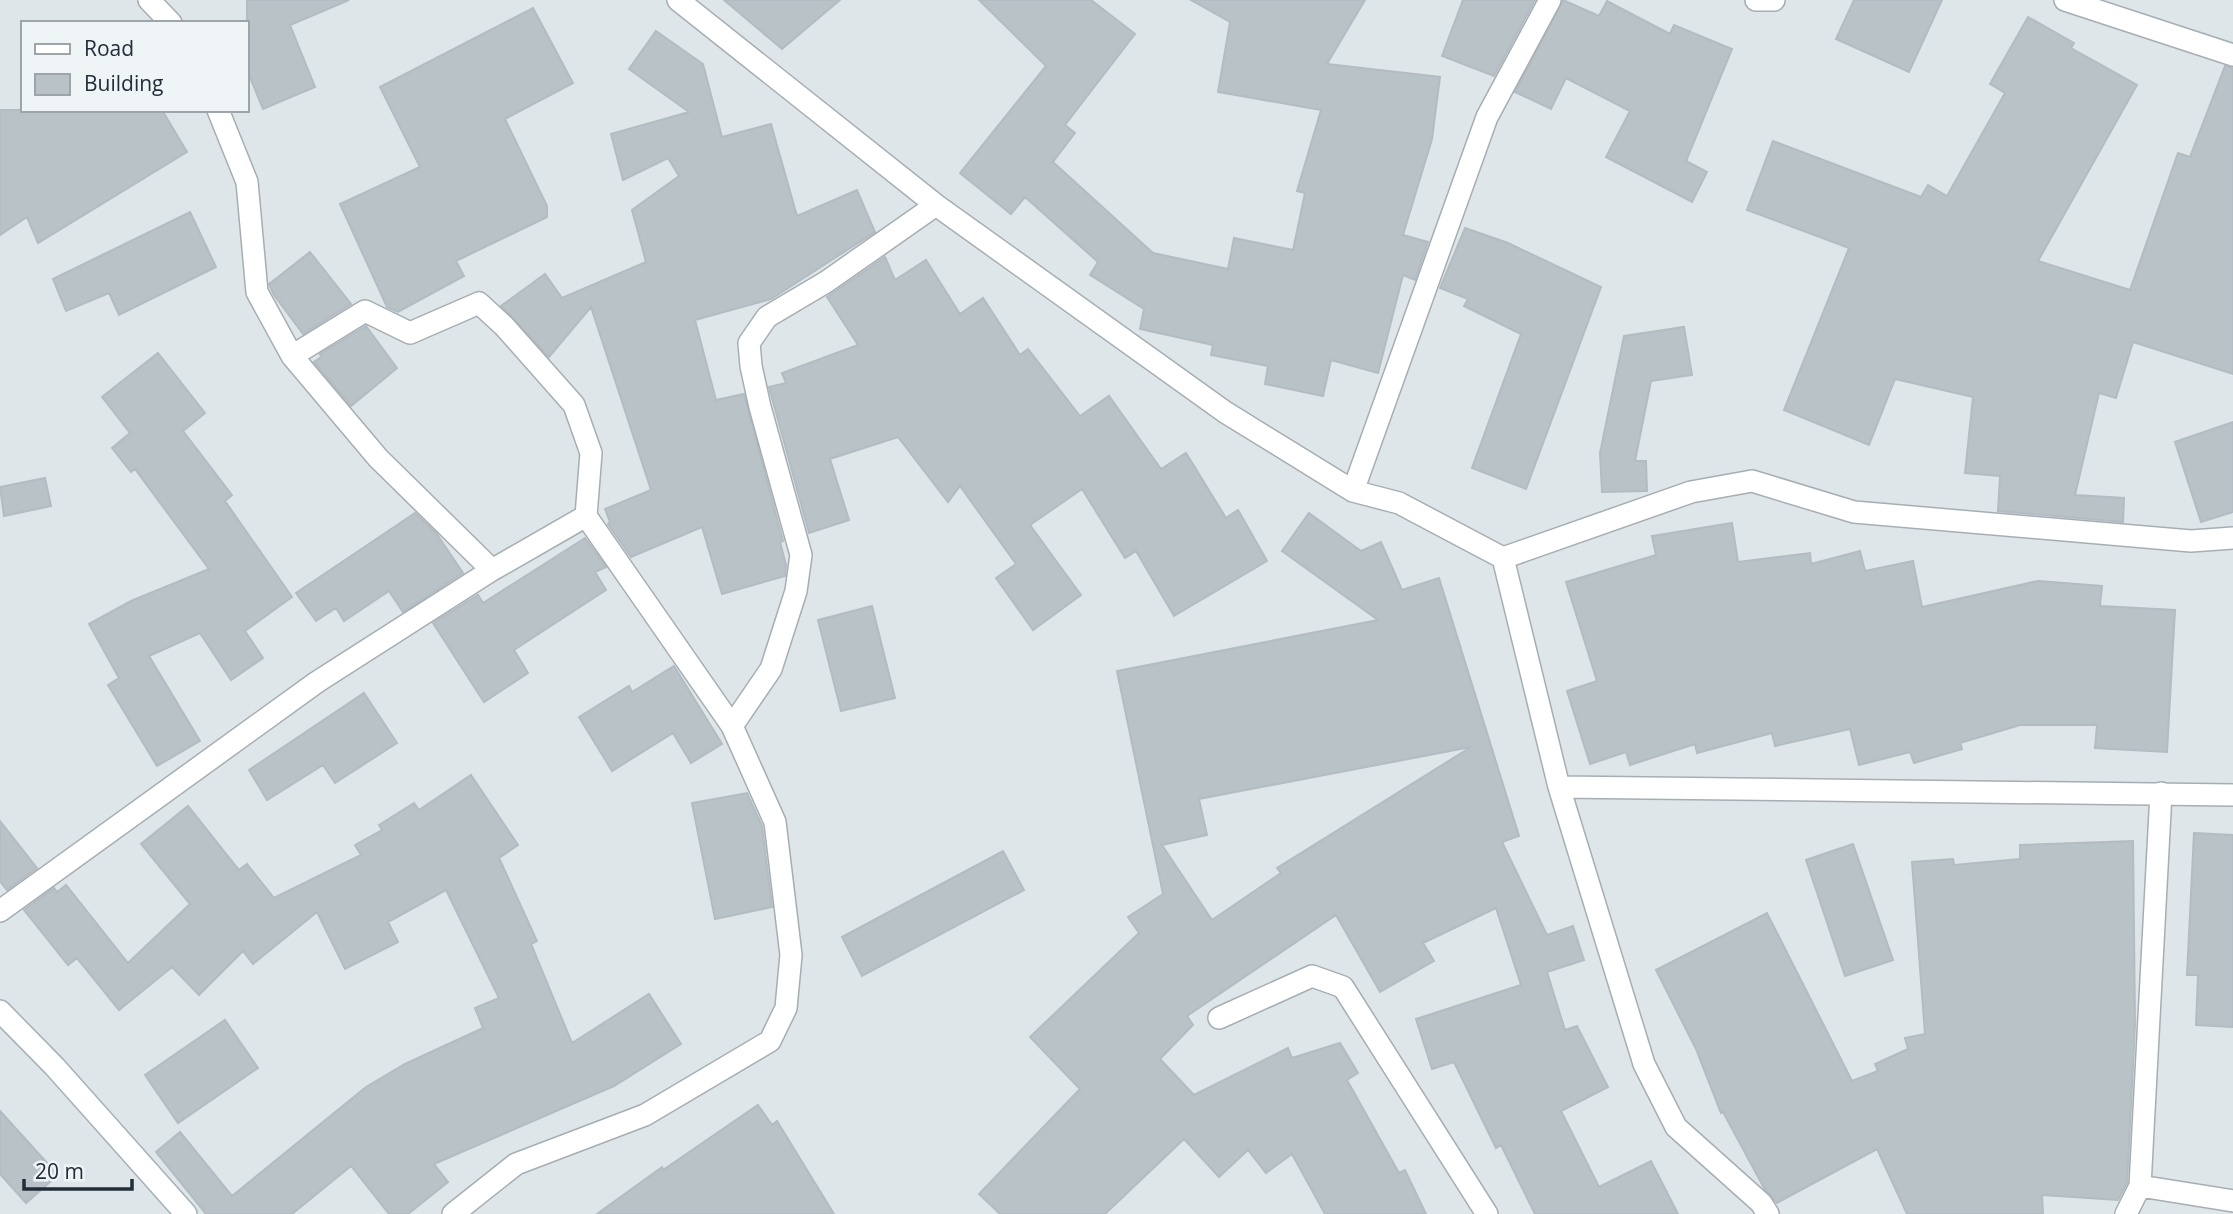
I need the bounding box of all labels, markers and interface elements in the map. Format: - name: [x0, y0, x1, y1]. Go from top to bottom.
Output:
- legend: [21, 21, 248, 112]
- text: Road: [84, 34, 134, 62]
- text: Building: [84, 69, 163, 97]
- scale bar: [24, 1148, 133, 1192]
- text: 20 m: [35, 1157, 84, 1185]

